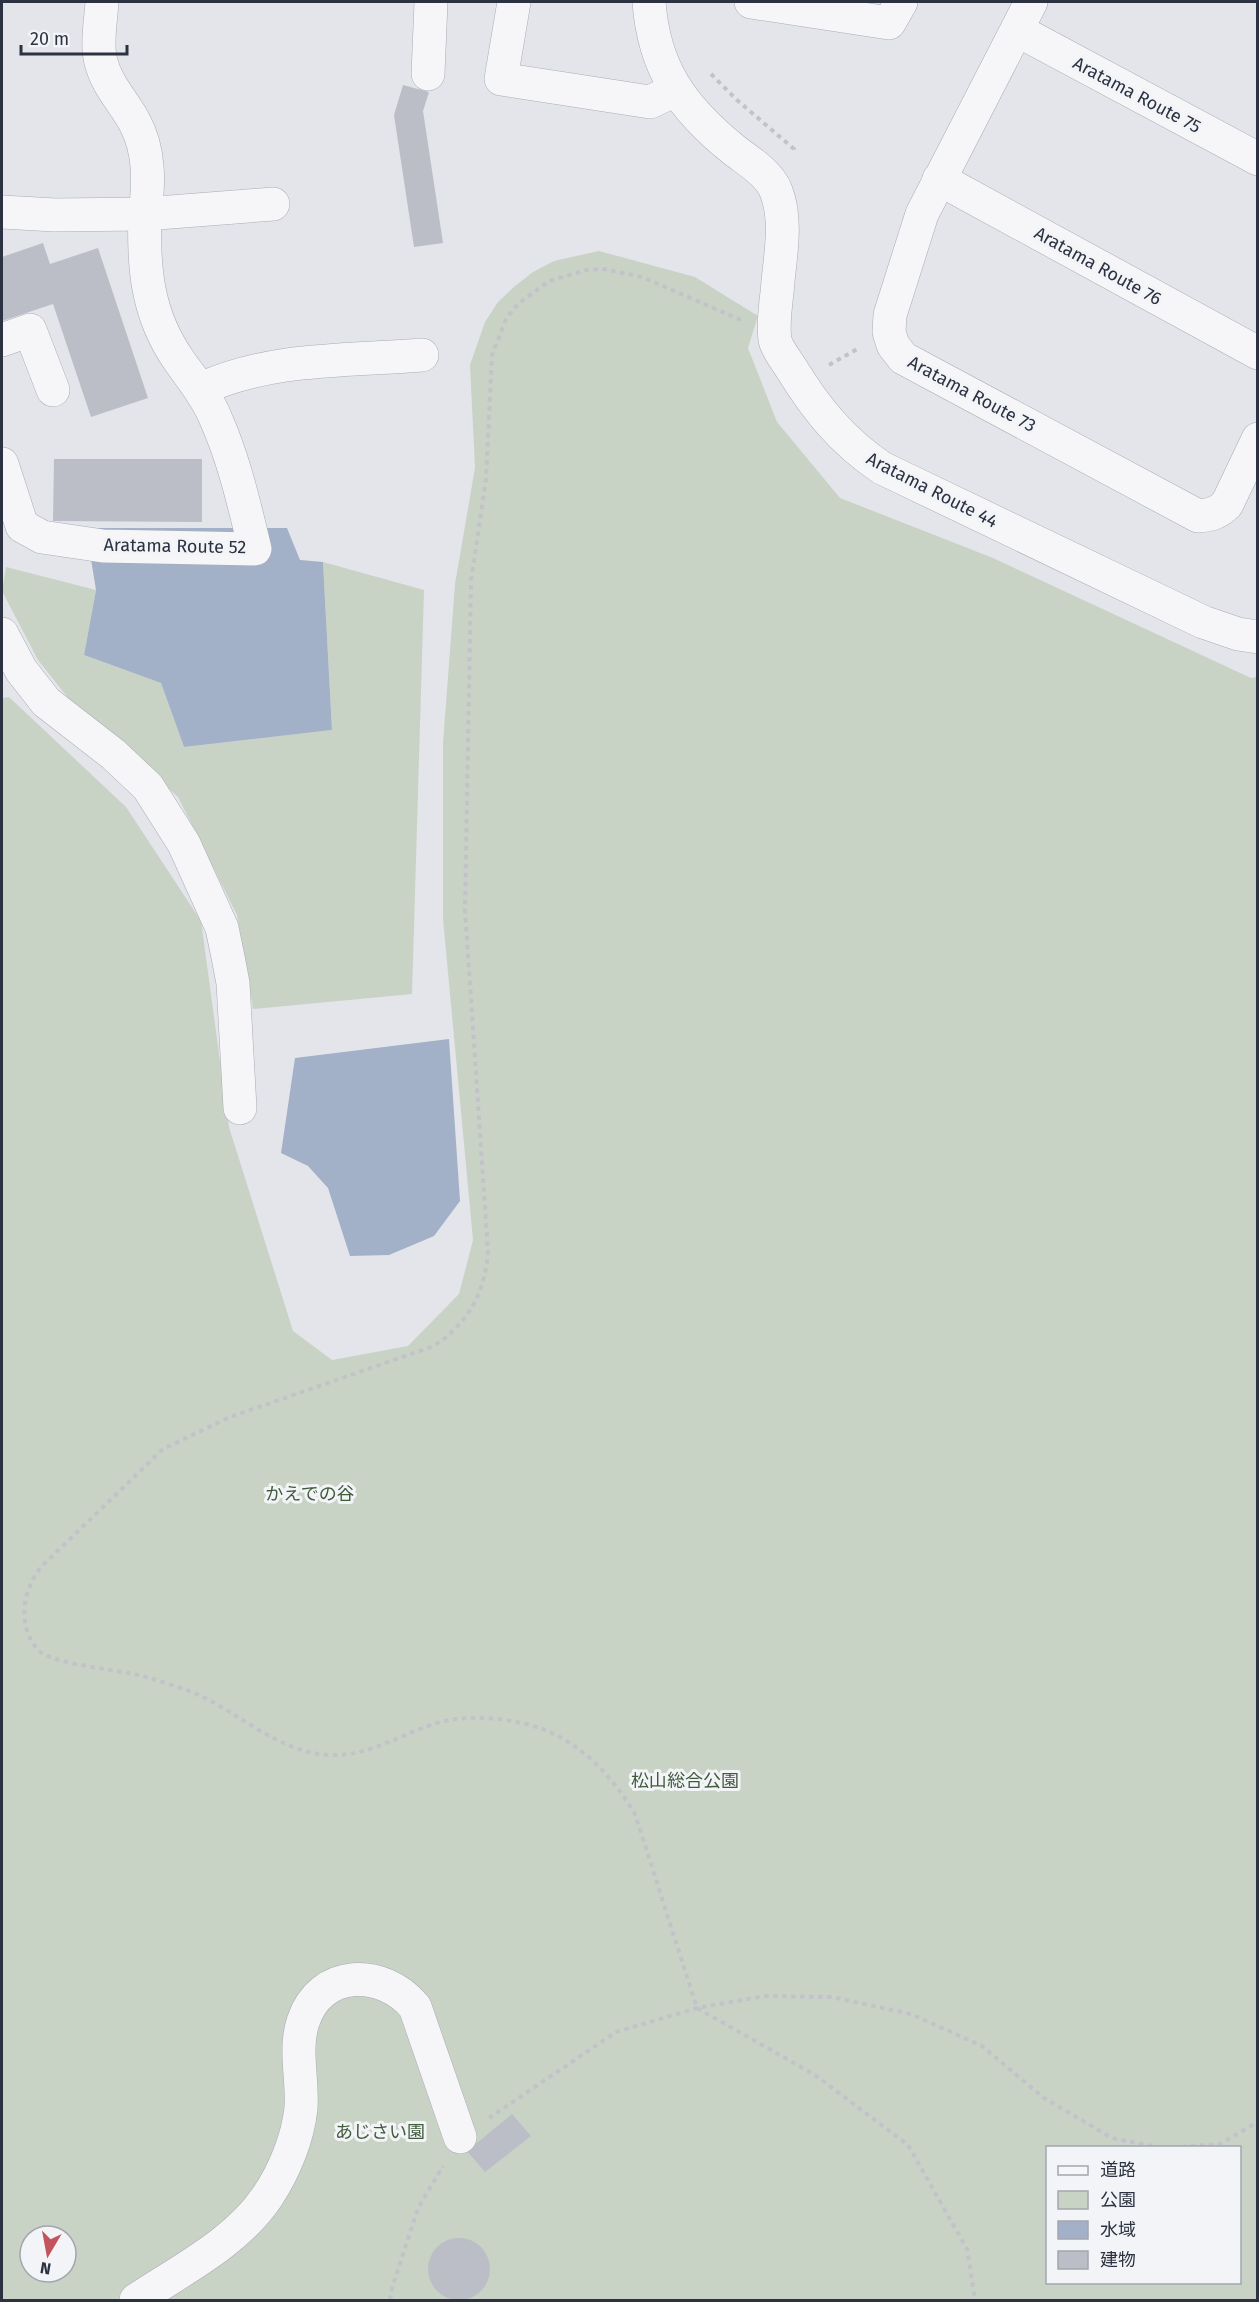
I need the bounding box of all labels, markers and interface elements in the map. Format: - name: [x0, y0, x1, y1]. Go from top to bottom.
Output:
- scale bar: [21, 18, 128, 56]
- text: 20 m: [30, 28, 69, 50]
- street label: Aratama Route 75: [1069, 52, 1205, 138]
- street label: Aratama Route 76: [1030, 222, 1166, 310]
- street label: Aratama Route 73: [904, 351, 1040, 437]
- street label: Aratama Route 44: [863, 447, 1002, 533]
- street label: Aratama Route 52: [103, 534, 247, 558]
- park label: かえでの谷: [265, 1483, 355, 1505]
- park label: 松山総合公園: [631, 1770, 739, 1792]
- park label: あじさい園: [335, 2121, 425, 2143]
- legend: [1046, 2146, 1241, 2284]
- text: 道路: [1100, 2159, 1136, 2181]
- text: 公園: [1100, 2189, 1136, 2211]
- text: 水域: [1100, 2219, 1136, 2241]
- north arrow: [18, 2224, 78, 2284]
- text: 建物: [1100, 2249, 1136, 2271]
- text: N: [39, 2258, 52, 2279]

